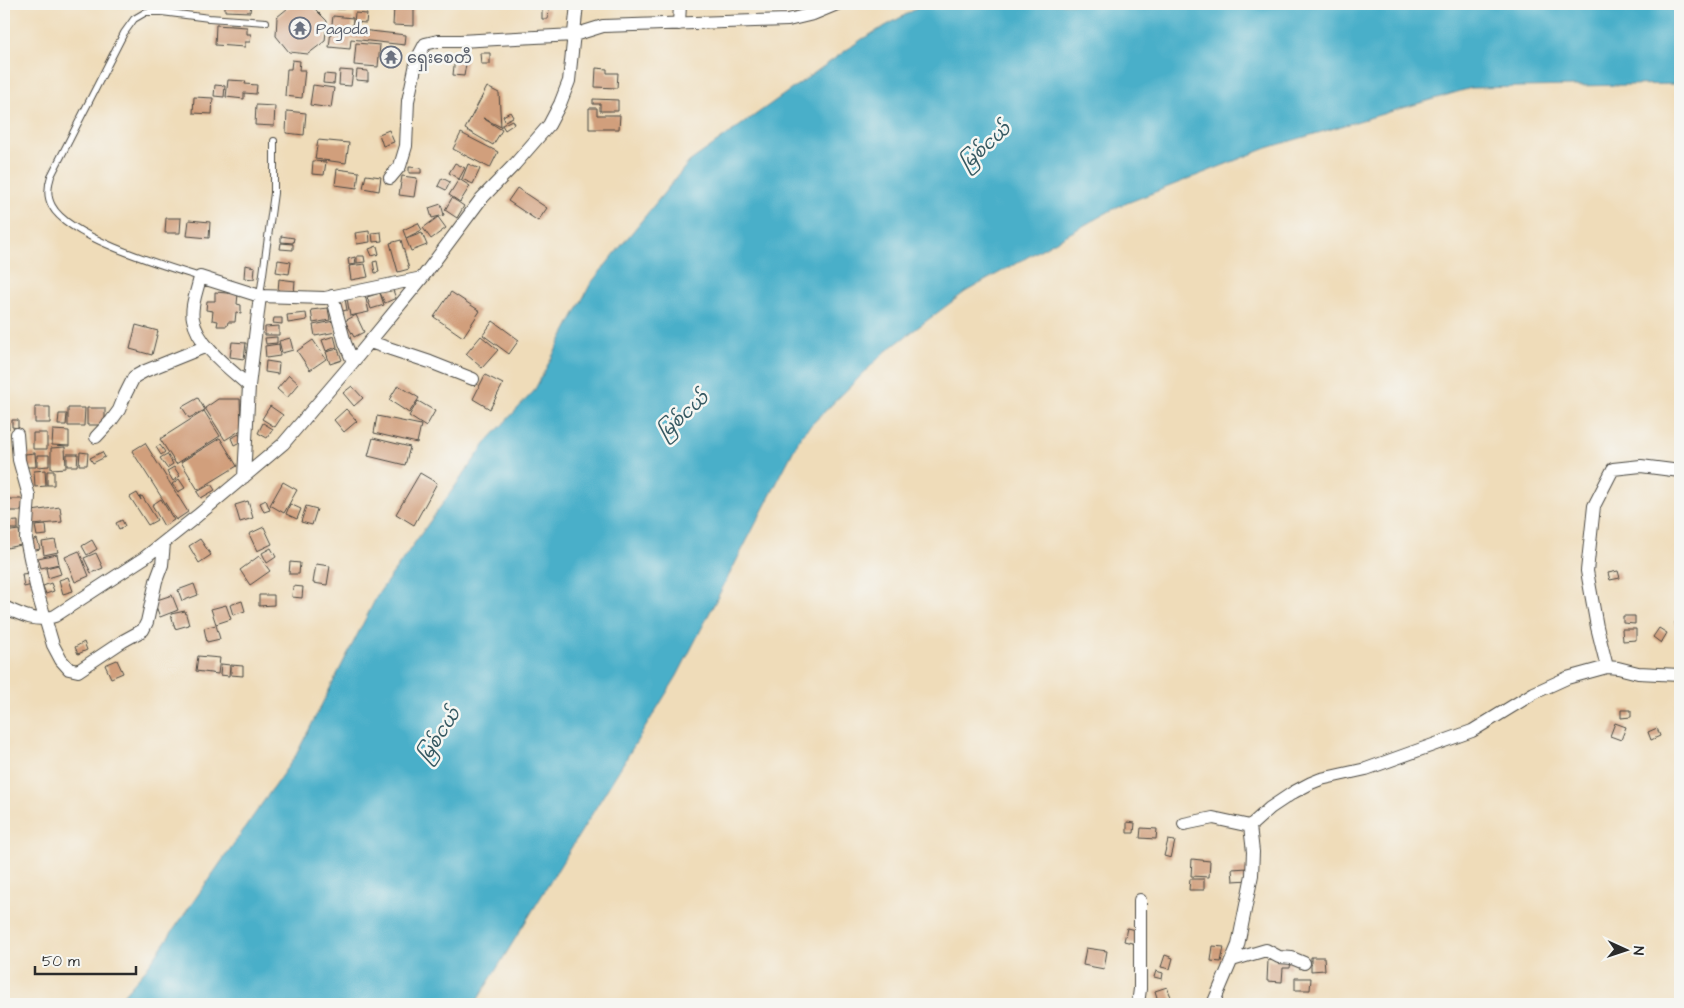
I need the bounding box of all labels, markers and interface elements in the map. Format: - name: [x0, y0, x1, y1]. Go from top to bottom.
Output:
- temple icon: Pagoda: [288, 16, 312, 40]
- place label: Pagoda: [316, 18, 368, 41]
- temple icon: ရှေးစေတီ: [379, 45, 403, 69]
- place label: ရှေးစေတီ: [407, 47, 472, 72]
- water label: မြစ်ငယ်: [954, 115, 1019, 177]
- water label: မြစ်ငယ်: [652, 384, 717, 446]
- water label: မြစ်ငယ်: [412, 701, 469, 768]
- north arrow: [1602, 926, 1652, 976]
- scale bar: [35, 943, 136, 975]
- text: N: [1628, 946, 1648, 956]
- text: 50 m: [42, 951, 80, 972]

